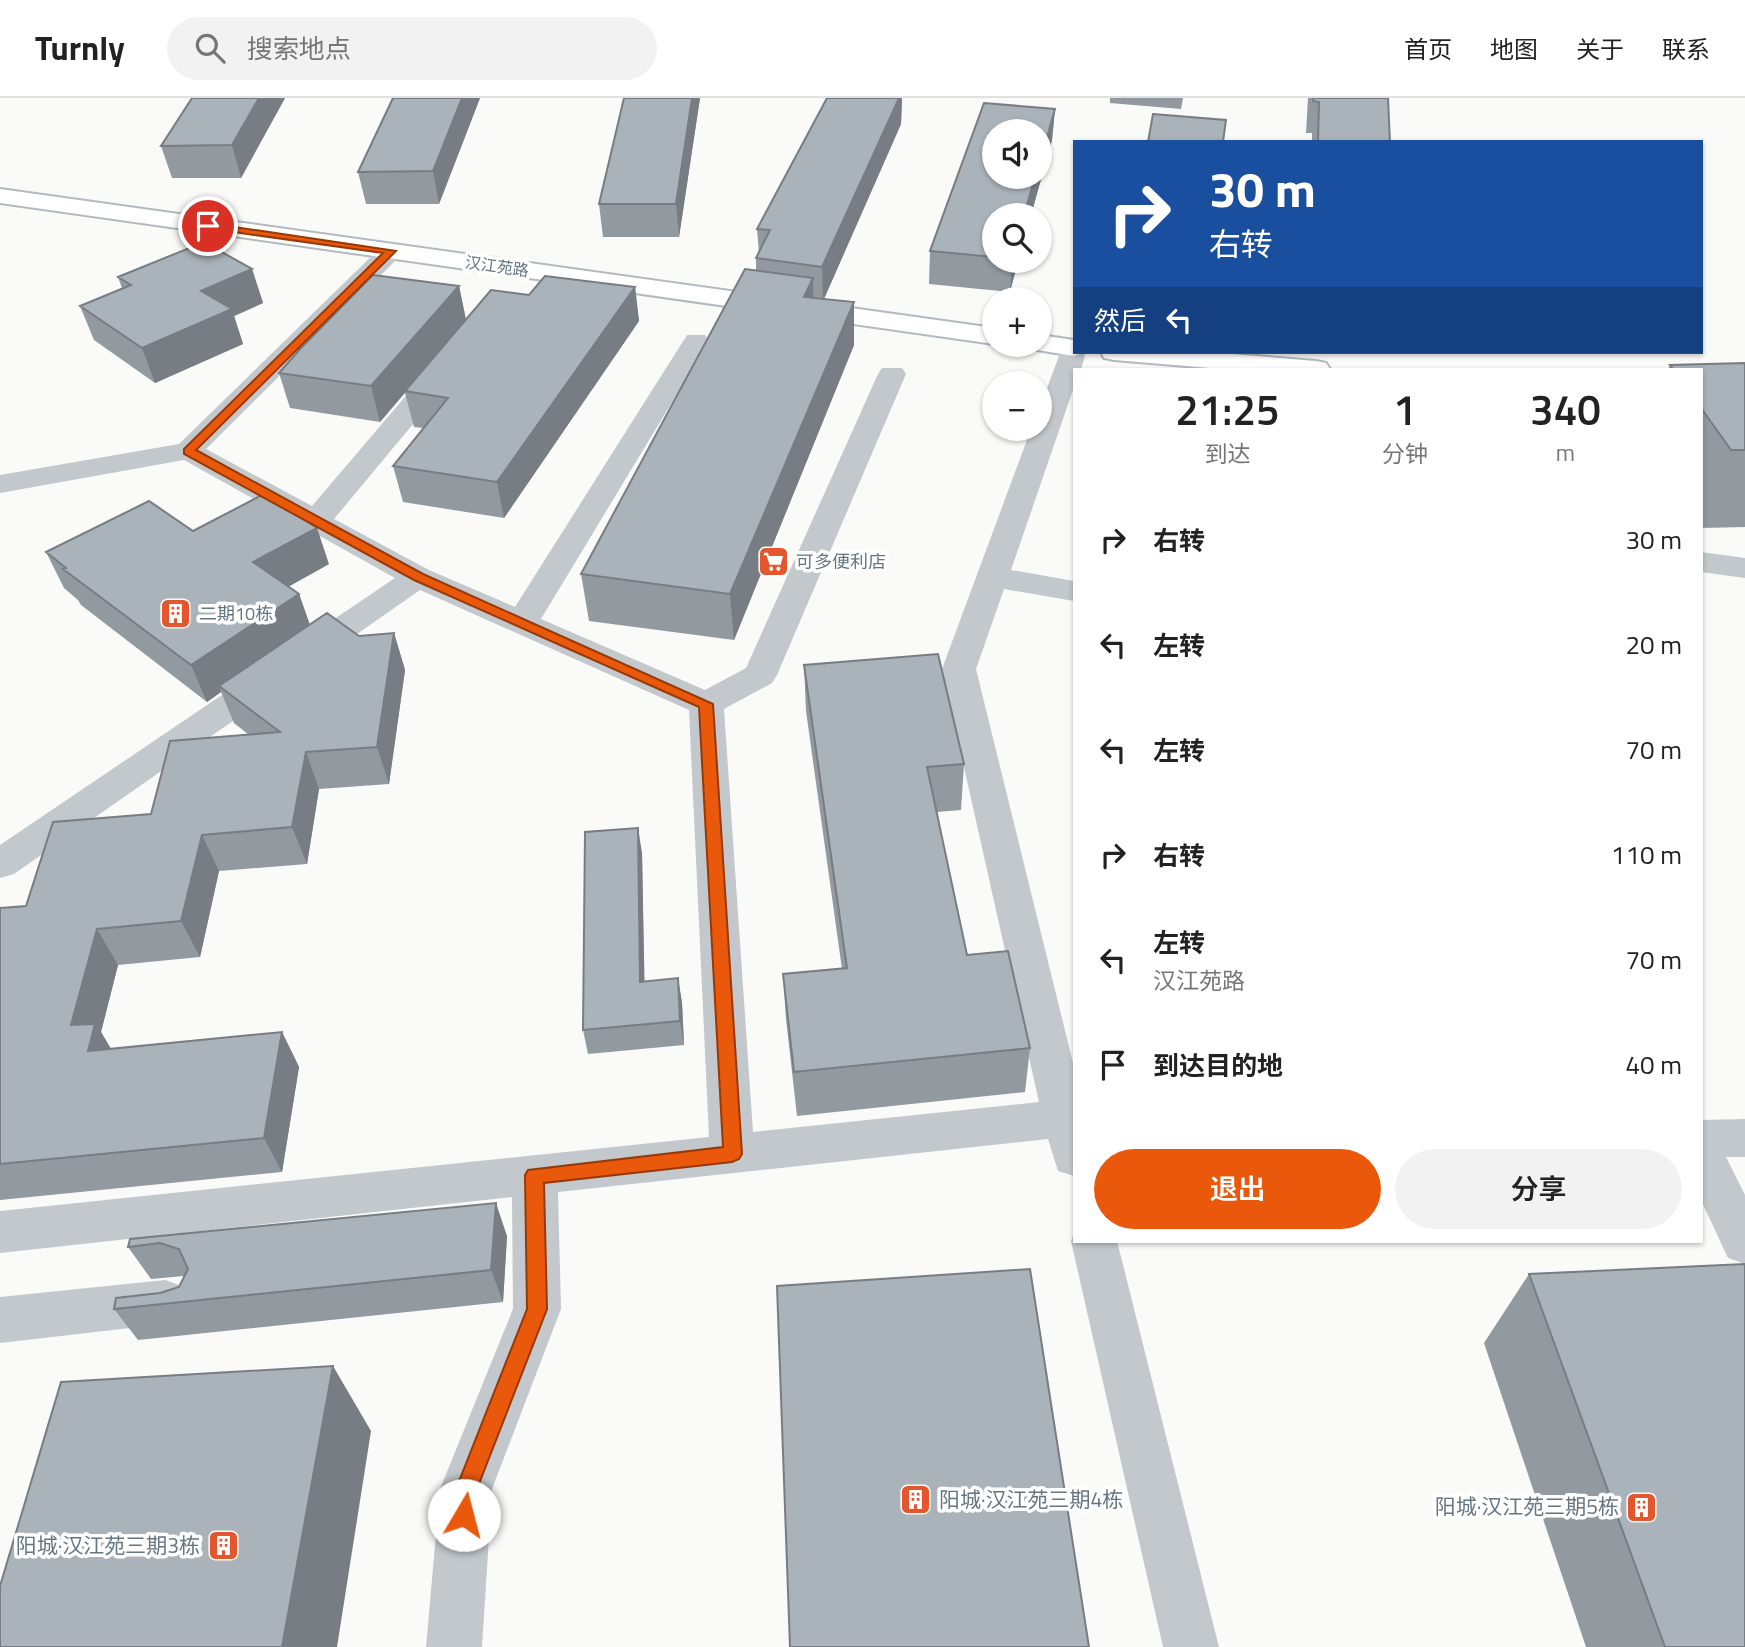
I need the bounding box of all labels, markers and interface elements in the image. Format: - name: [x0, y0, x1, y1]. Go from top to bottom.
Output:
- search box: [167, 17, 657, 80]
- text: Turnly: [35, 23, 125, 73]
- icon: search: [191, 29, 229, 67]
- text: 搜索地点: [247, 29, 351, 68]
- text: 首页: [1404, 31, 1452, 67]
- text: 地图: [1490, 31, 1538, 67]
- text: 关于: [1576, 31, 1624, 67]
- text: 联系: [1662, 31, 1710, 67]
- map controls: [982, 119, 1052, 441]
- button: sound: [982, 119, 1052, 189]
- text: 30 m: [1209, 151, 1316, 226]
- icon: right: [1094, 168, 1185, 259]
- pin: [178, 196, 238, 256]
- button: search: [982, 203, 1052, 273]
- icon: arrive: [189, 207, 227, 245]
- text: 右转: [1209, 220, 1273, 268]
- street label: 汉江苑路: [464, 250, 530, 282]
- button: +: [982, 287, 1052, 357]
- text: 然后: [1094, 301, 1146, 340]
- icon: left: [1160, 301, 1198, 339]
- button: −: [982, 371, 1052, 441]
- text: 21:25: [1175, 377, 1279, 441]
- text: 1: [1393, 377, 1417, 441]
- text: 340: [1530, 377, 1601, 441]
- text: m: [1556, 435, 1575, 470]
- text: 到达: [1204, 436, 1250, 471]
- text: 分钟: [1382, 436, 1428, 471]
- text: 30 m: [1625, 520, 1682, 559]
- icon: right: [1094, 521, 1132, 559]
- text: 右转: [1153, 521, 1205, 560]
- supermarket icon: 可多便利店: [756, 545, 790, 579]
- place label: 可多便利店: [796, 548, 886, 575]
- building icon: 二期10栋: [159, 597, 193, 631]
- place label: 二期10栋: [199, 600, 273, 627]
- text: 20 m: [1625, 625, 1682, 664]
- icon: left: [1094, 626, 1132, 664]
- text: 左转: [1153, 626, 1205, 665]
- text: 70 m: [1625, 730, 1682, 769]
- icon: left: [1094, 731, 1132, 769]
- text: 左转: [1153, 731, 1205, 770]
- text: 110 m: [1611, 835, 1682, 874]
- icon: right: [1094, 836, 1132, 874]
- text: 右转: [1153, 836, 1205, 875]
- text: 左转: [1153, 923, 1205, 962]
- text: 70 m: [1625, 940, 1682, 979]
- icon: left: [1094, 941, 1132, 979]
- text: 汉江苑路: [1153, 963, 1245, 998]
- text: 40 m: [1625, 1045, 1682, 1084]
- icon: arrive: [1094, 1046, 1132, 1084]
- text: 到达目的地: [1153, 1046, 1283, 1085]
- button: 退出: [1094, 1149, 1381, 1229]
- button: 分享: [1395, 1149, 1682, 1229]
- position arrow: [427, 1478, 501, 1552]
- building icon: 阳城·汉江苑三期4栋: [899, 1483, 933, 1517]
- place label: 阳城·汉江苑三期4栋: [939, 1483, 1123, 1515]
- place label: 阳城·汉江苑三期5栋: [1435, 1490, 1619, 1522]
- building icon: 阳城·汉江苑三期5栋: [1625, 1490, 1659, 1524]
- place label: 阳城·汉江苑三期3栋: [16, 1529, 200, 1561]
- building icon: 阳城·汉江苑三期3栋: [206, 1529, 240, 1563]

